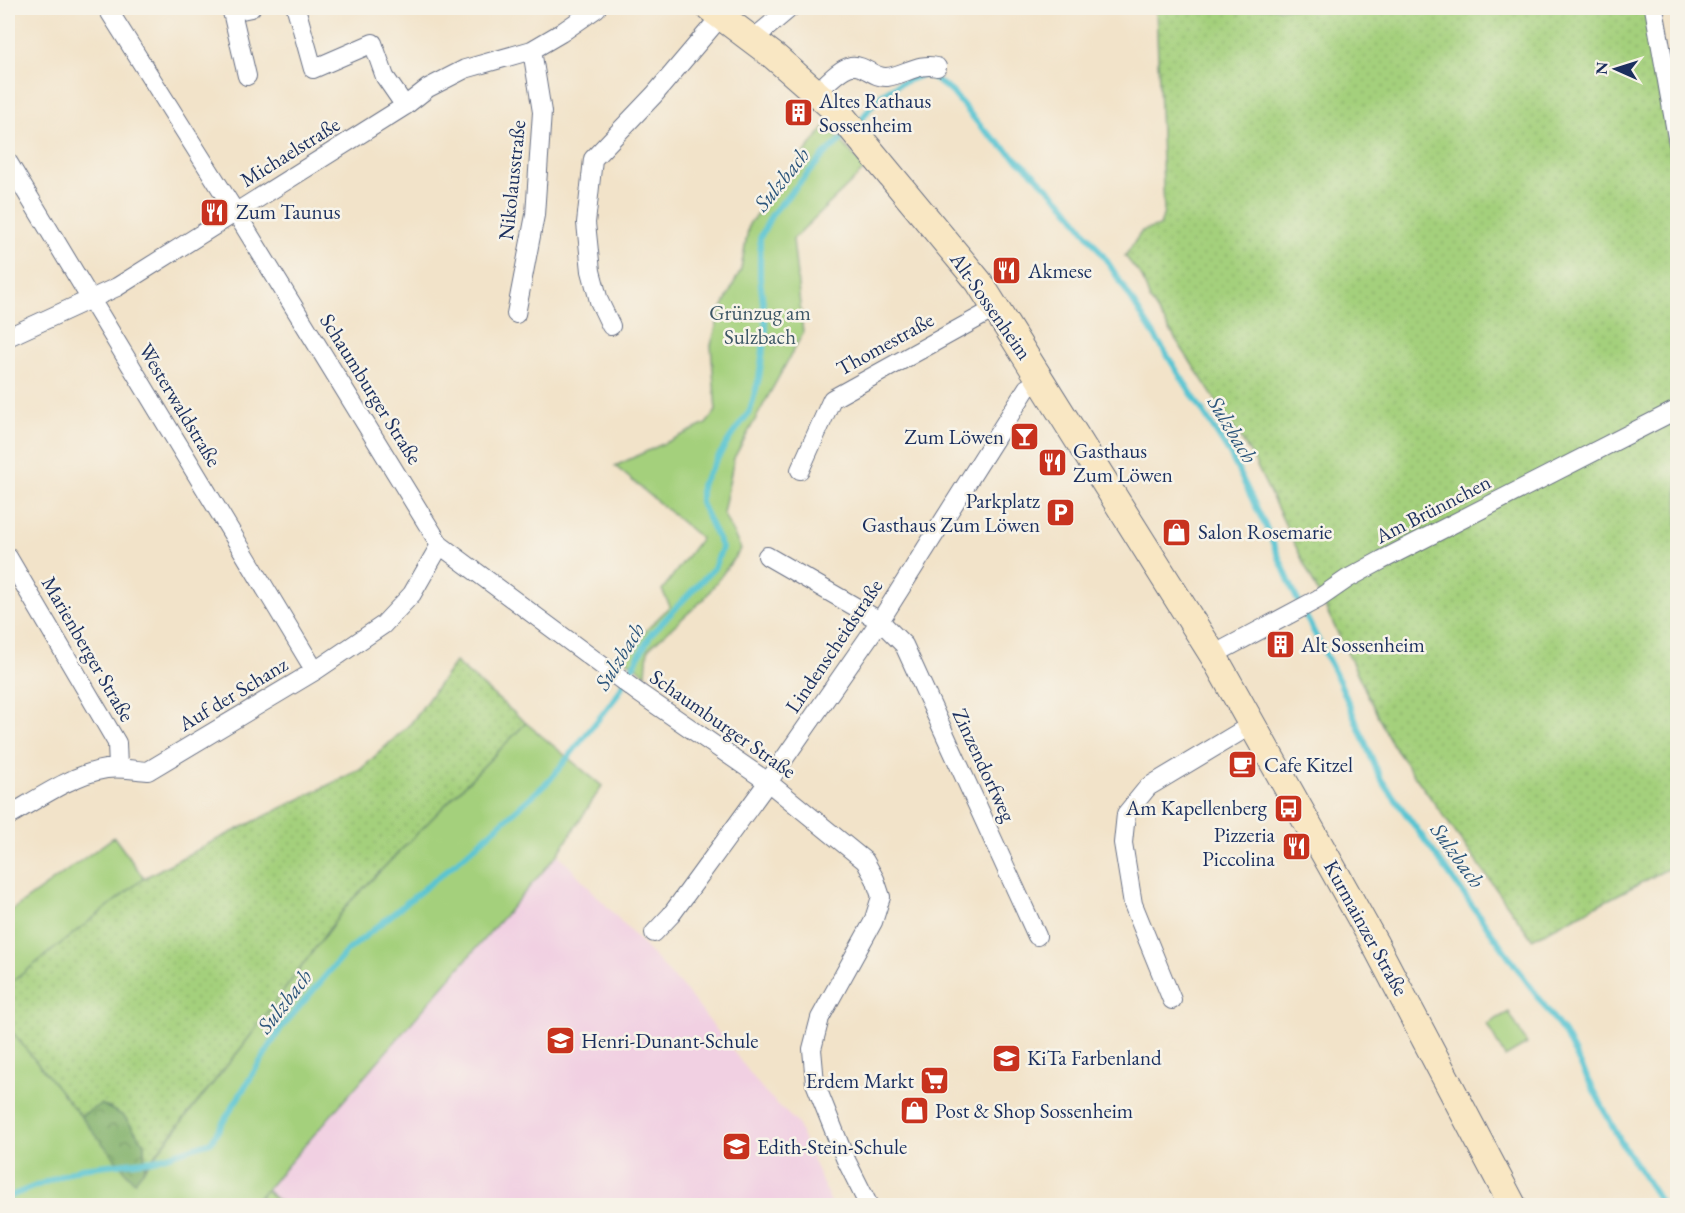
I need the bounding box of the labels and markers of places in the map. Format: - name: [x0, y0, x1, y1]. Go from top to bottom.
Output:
- place label: Altes Rathaus Sossenheim: [818, 87, 932, 138]
- building icon: Altes Rathaus Sossenheim: [782, 97, 814, 129]
- restaurant icon: Zum Taunus: [199, 196, 231, 228]
- place label: Zum Taunus: [236, 198, 341, 225]
- restaurant icon: Akmese: [991, 255, 1023, 287]
- place label: Akmese: [1027, 257, 1092, 284]
- bar icon: Zum Löwen: [1009, 421, 1041, 453]
- place label: Zum Löwen: [904, 423, 1004, 450]
- place label: Gasthaus Zum Löwen: [1073, 437, 1173, 488]
- restaurant icon: Gasthaus Zum Löwen: [1036, 447, 1068, 479]
- place label: Parkplatz Gasthaus Zum Löwen: [862, 487, 1040, 538]
- parking icon: Parkplatz Gasthaus Zum Löwen: [1045, 497, 1077, 529]
- shop icon: Salon Rosemarie: [1161, 516, 1193, 548]
- place label: Salon Rosemarie: [1198, 518, 1332, 545]
- building icon: Alt Sossenheim: [1264, 629, 1296, 661]
- place label: Alt Sossenheim: [1300, 631, 1425, 658]
- cafe icon: Cafe Kitzel: [1227, 749, 1259, 781]
- place label: Cafe Kitzel: [1264, 751, 1353, 778]
- bus stop icon: Am Kapellenberg: [1272, 792, 1304, 824]
- place label: Am Kapellenberg: [1125, 794, 1268, 821]
- place label: Pizzeria Piccolina: [1202, 821, 1276, 872]
- restaurant icon: Pizzeria Piccolina: [1280, 831, 1312, 863]
- school or university icon: Henri-Dunant-Schule: [544, 1025, 576, 1057]
- place label: Henri-Dunant-Schule: [581, 1027, 758, 1054]
- school or university icon: KiTa Farbenland: [990, 1042, 1022, 1074]
- place label: KiTa Farbenland: [1027, 1044, 1162, 1071]
- supermarket icon: Erdem Markt: [919, 1065, 951, 1097]
- place label: Erdem Markt: [805, 1067, 914, 1094]
- shop icon: Post & Shop Sossenheim: [898, 1095, 930, 1127]
- place label: Post & Shop Sossenheim: [935, 1097, 1133, 1124]
- school or university icon: Edith-Stein-Schule: [720, 1131, 752, 1163]
- place label: Edith-Stein-Schule: [757, 1133, 907, 1160]

